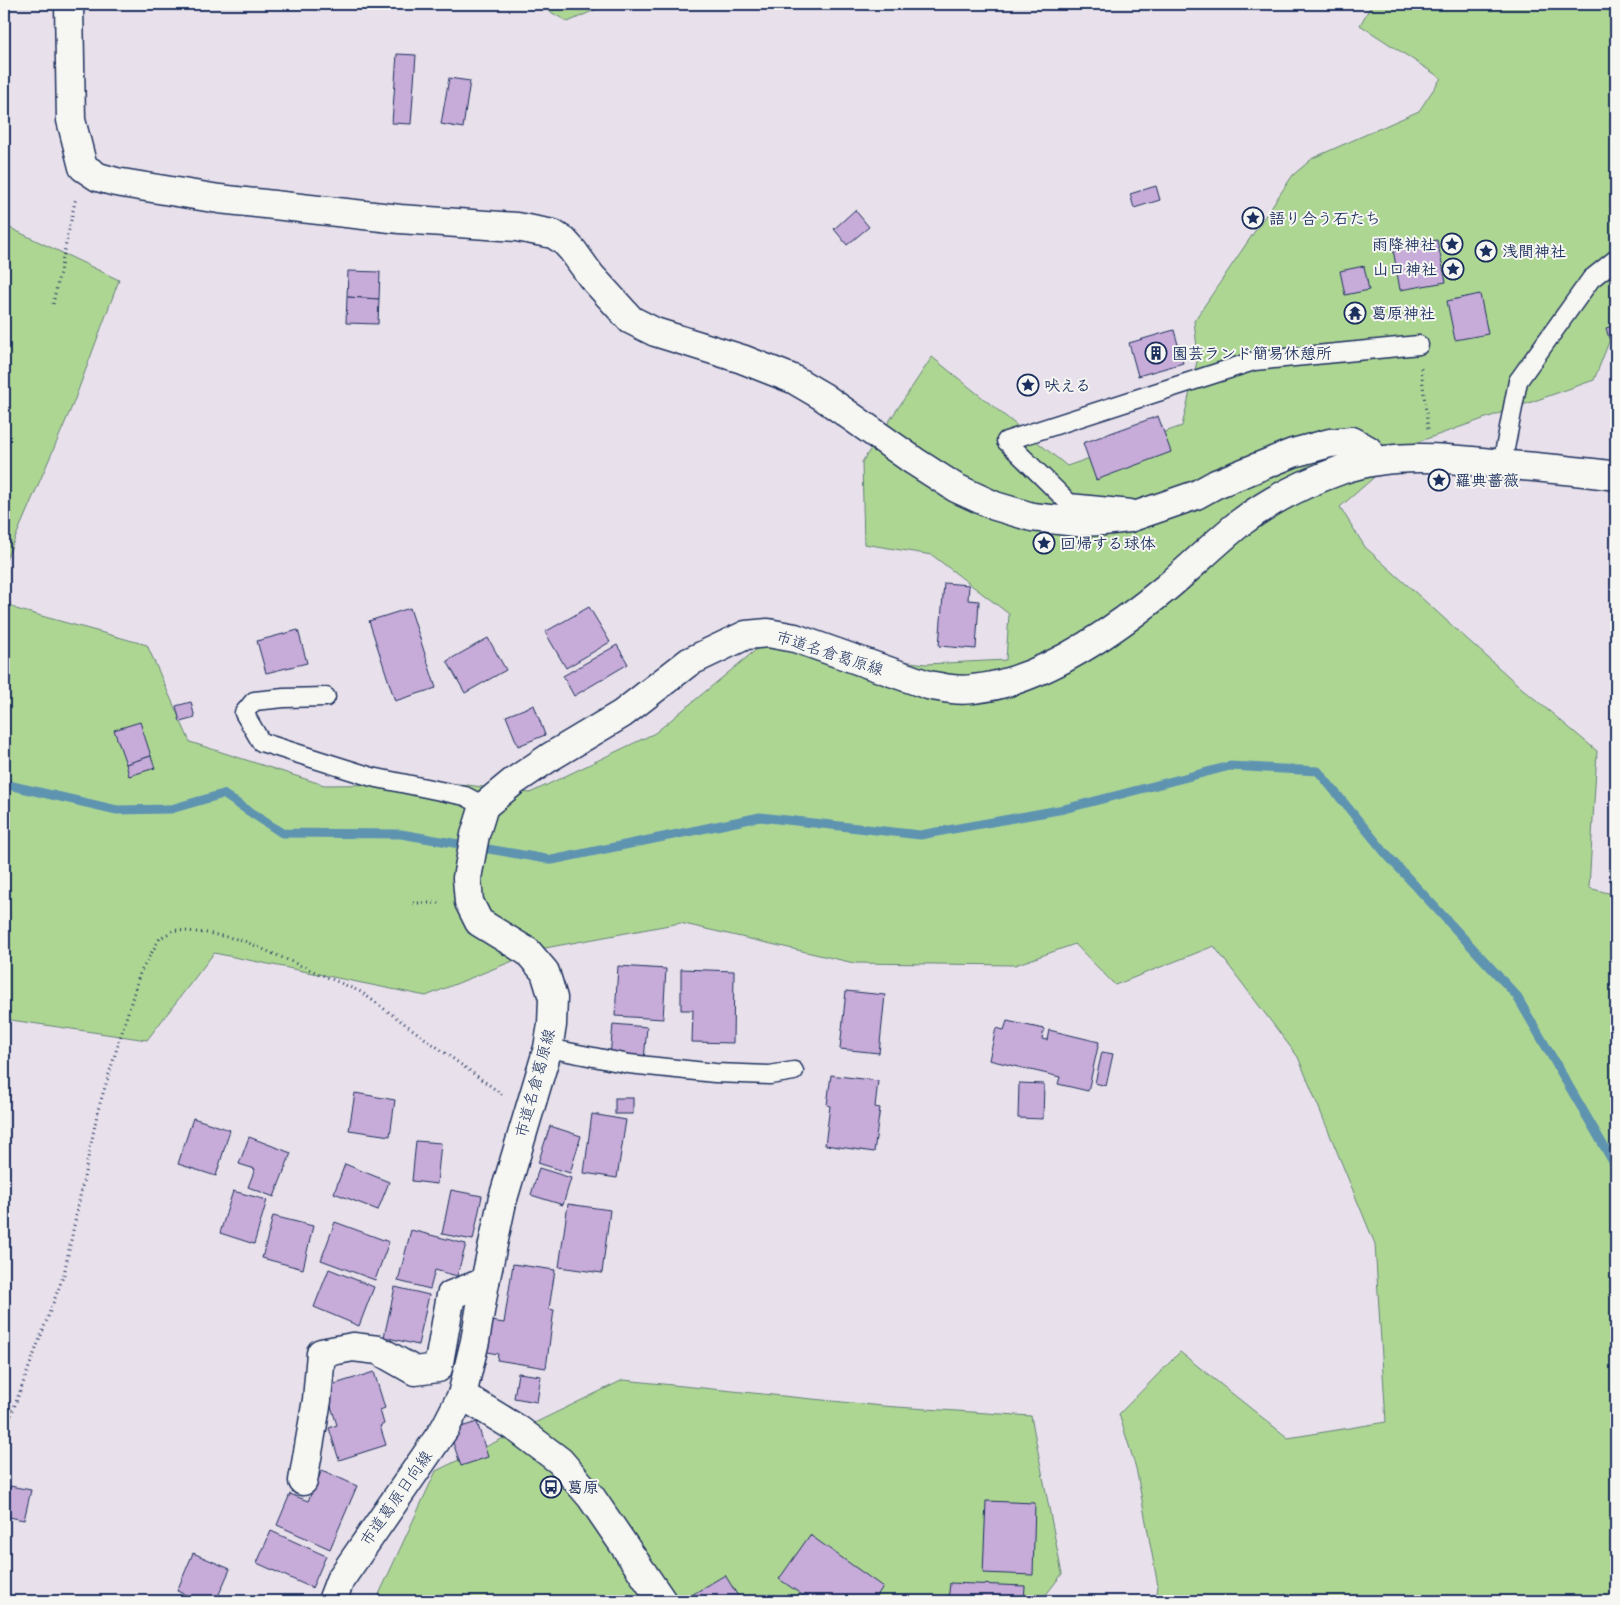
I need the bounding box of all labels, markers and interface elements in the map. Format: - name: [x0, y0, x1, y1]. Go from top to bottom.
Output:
- place label: 語り合う石たち: [1269, 204, 1381, 233]
- place icon: 語り合う石たち: [1241, 206, 1265, 230]
- place label: 雨降神社: [1372, 230, 1436, 259]
- place icon: 雨降神社: [1440, 232, 1464, 256]
- place label: 浅間神社: [1502, 237, 1566, 266]
- place icon: 浅間神社: [1474, 239, 1498, 263]
- place label: 山口神社: [1373, 255, 1437, 284]
- place icon: 山口神社: [1441, 257, 1465, 281]
- place label: 葛原神社: [1371, 299, 1435, 328]
- temple icon: 葛原神社: [1343, 301, 1367, 325]
- place label: 園芸ランド簡易休憩所: [1172, 339, 1332, 368]
- building icon: 園芸ランド簡易休憩所: [1144, 341, 1168, 365]
- place label: 吠える: [1044, 371, 1092, 400]
- place icon: 吠える: [1016, 373, 1040, 397]
- place label: 羅典薔薇: [1455, 466, 1519, 495]
- place icon: 羅典薔薇: [1427, 468, 1451, 492]
- place label: 回帰する球体: [1060, 529, 1156, 558]
- place icon: 回帰する球体: [1032, 531, 1056, 555]
- street label: 市道名倉葛原線: [772, 622, 888, 684]
- street label: 市道名倉葛原線: [506, 1025, 564, 1141]
- street label: 市道葛原日向線: [352, 1444, 440, 1552]
- place label: 葛原: [567, 1473, 599, 1502]
- bus stop icon: 葛原: [539, 1475, 563, 1499]

